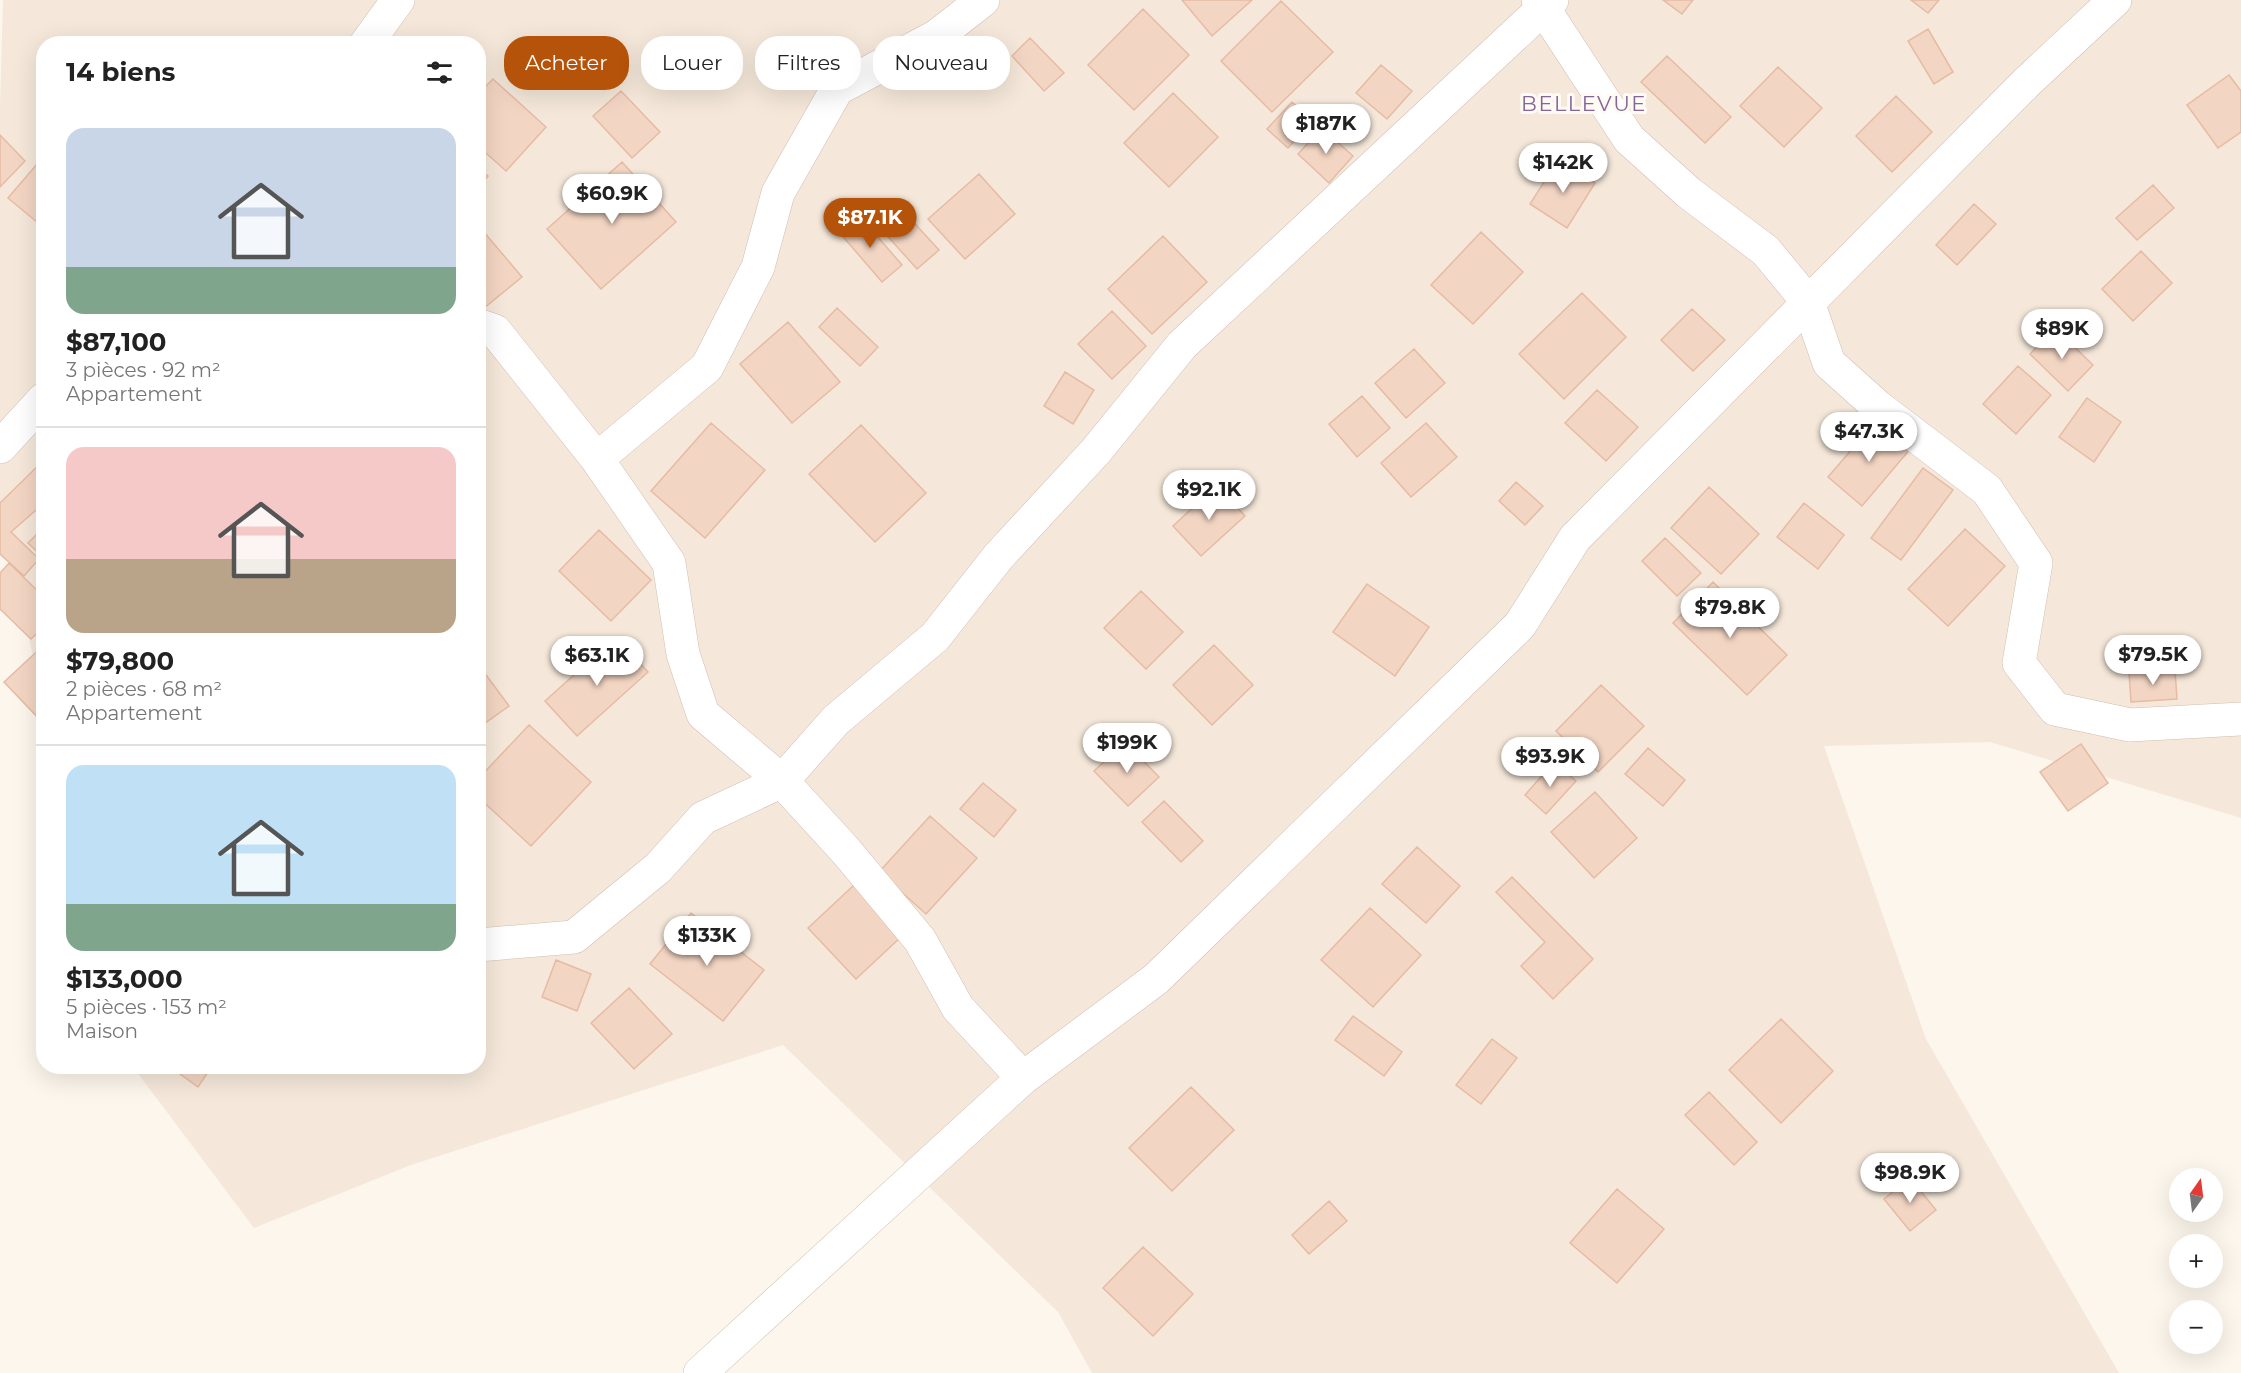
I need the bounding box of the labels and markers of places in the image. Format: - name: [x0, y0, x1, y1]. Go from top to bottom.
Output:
- pin: $187K: [1284, 104, 1368, 155]
- pin: $142K: [1521, 143, 1605, 194]
- pin: $60.9K: [563, 174, 661, 225]
- pin: $87.1K: [821, 198, 919, 249]
- pin: $89K: [2026, 309, 2098, 360]
- pin: $47.3K: [1820, 412, 1918, 463]
- pin: $92.1K: [1160, 470, 1258, 521]
- pin: $79.8K: [1681, 588, 1779, 639]
- pin: $79.5K: [2104, 635, 2202, 686]
- pin: $63.1K: [548, 636, 646, 687]
- pin: $199K: [1085, 723, 1169, 774]
- pin: $93.9K: [1501, 737, 1599, 788]
- pin: $133K: [665, 916, 749, 967]
- pin: $98.9K: [1861, 1153, 1959, 1204]

